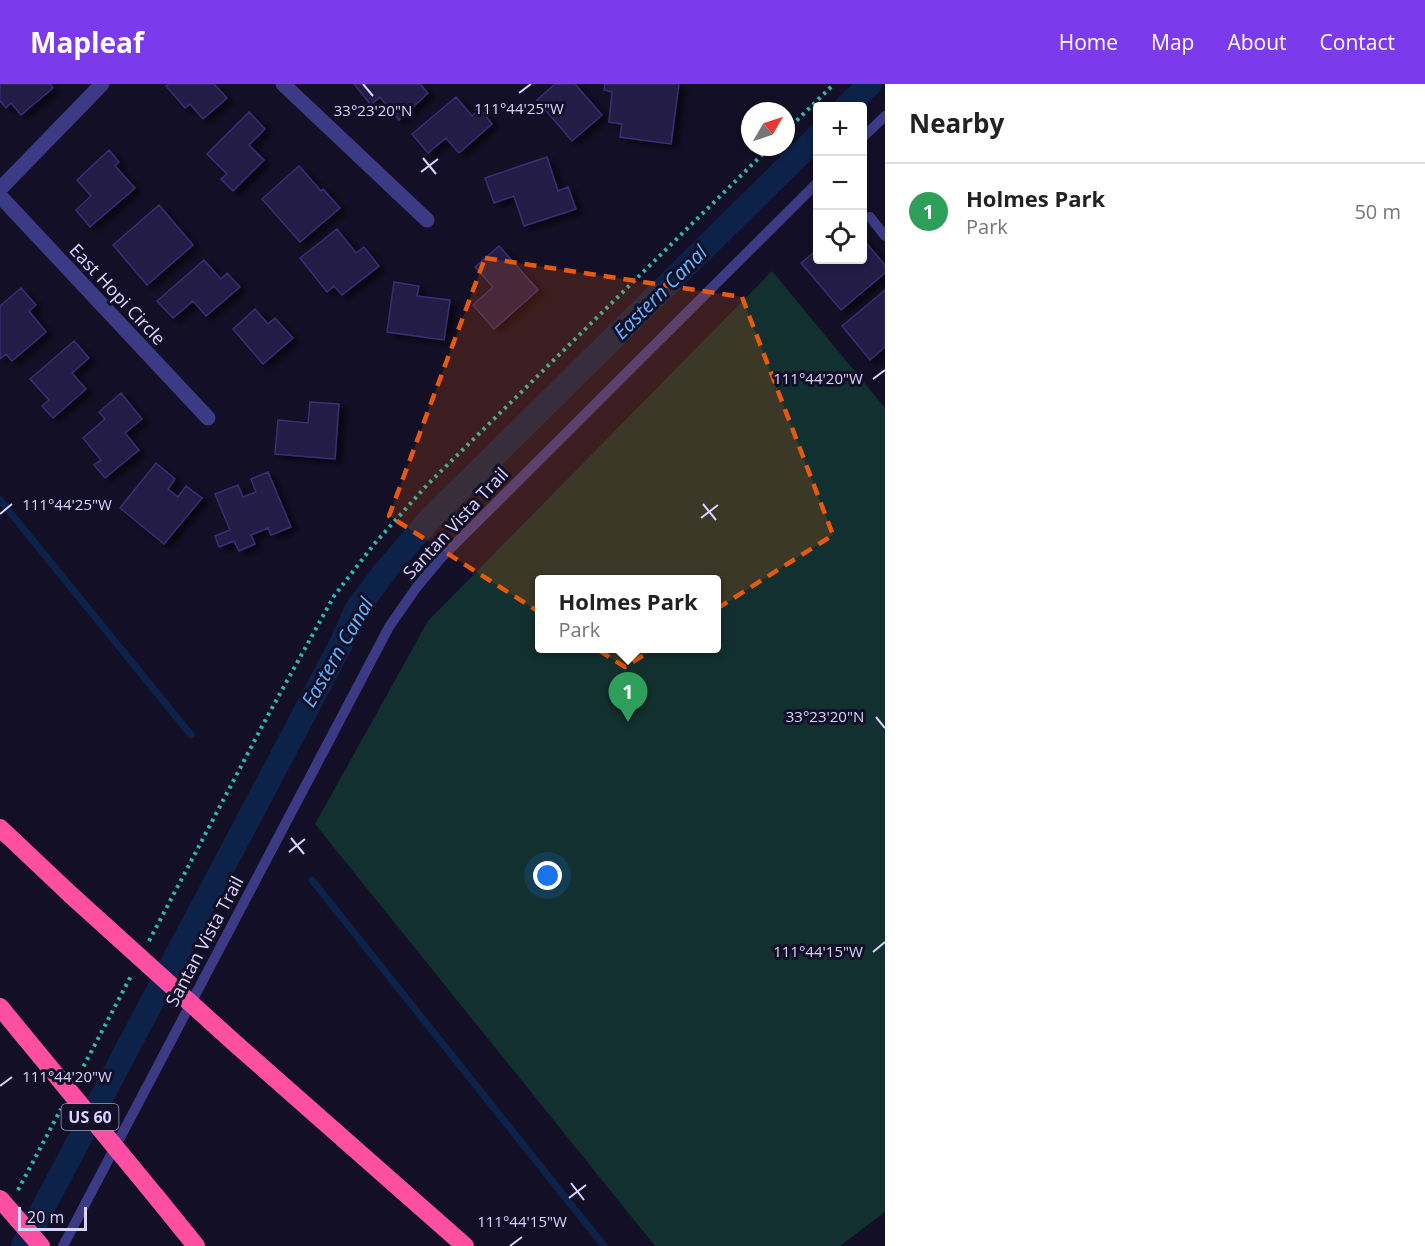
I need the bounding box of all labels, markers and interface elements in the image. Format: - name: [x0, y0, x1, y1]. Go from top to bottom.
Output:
- text: Mapleaf: [30, 23, 144, 61]
- text: Home: [1059, 28, 1118, 56]
- text: Map: [1151, 28, 1194, 56]
- text: About: [1227, 28, 1287, 56]
- text: Contact: [1320, 28, 1395, 56]
- text: 111°44'25"W: [474, 98, 564, 118]
- text: 33°23'20"N: [334, 100, 412, 120]
- north arrow: [741, 102, 795, 156]
- map controls: [813, 102, 867, 264]
- button: +: [813, 102, 867, 156]
- text: Nearby: [909, 105, 1004, 141]
- button: −: [813, 156, 867, 210]
- text: Holmes Park: [966, 183, 1105, 213]
- text: 1: [923, 198, 934, 225]
- text: 50 m: [1354, 198, 1401, 225]
- button: locate: [813, 210, 867, 264]
- text: Park: [966, 213, 1008, 240]
- street label: East Hopi Circle: [65, 238, 171, 350]
- water label: Eastern Canal: [607, 239, 713, 345]
- text: 111°44'20"W: [773, 368, 863, 388]
- street label: Santan Vista Trail: [397, 462, 513, 584]
- text: 111°44'25"W: [22, 494, 112, 514]
- popup: [535, 575, 721, 653]
- text: Holmes Park: [558, 586, 698, 616]
- water label: Eastern Canal: [295, 591, 380, 712]
- text: Park: [558, 616, 600, 643]
- pin: 1: [608, 672, 648, 722]
- text: 33°23'20"N: [786, 706, 864, 726]
- your location: [533, 861, 562, 890]
- street label: Santan Vista Trail: [160, 872, 248, 1010]
- text: 111°44'15"W: [773, 941, 863, 961]
- text: 111°44'20"W: [22, 1066, 112, 1086]
- road number: US 60: [62, 1104, 118, 1130]
- scale bar: [18, 1204, 87, 1232]
- text: 20 m: [27, 1206, 64, 1228]
- text: 111°44'15"W: [477, 1211, 567, 1231]

